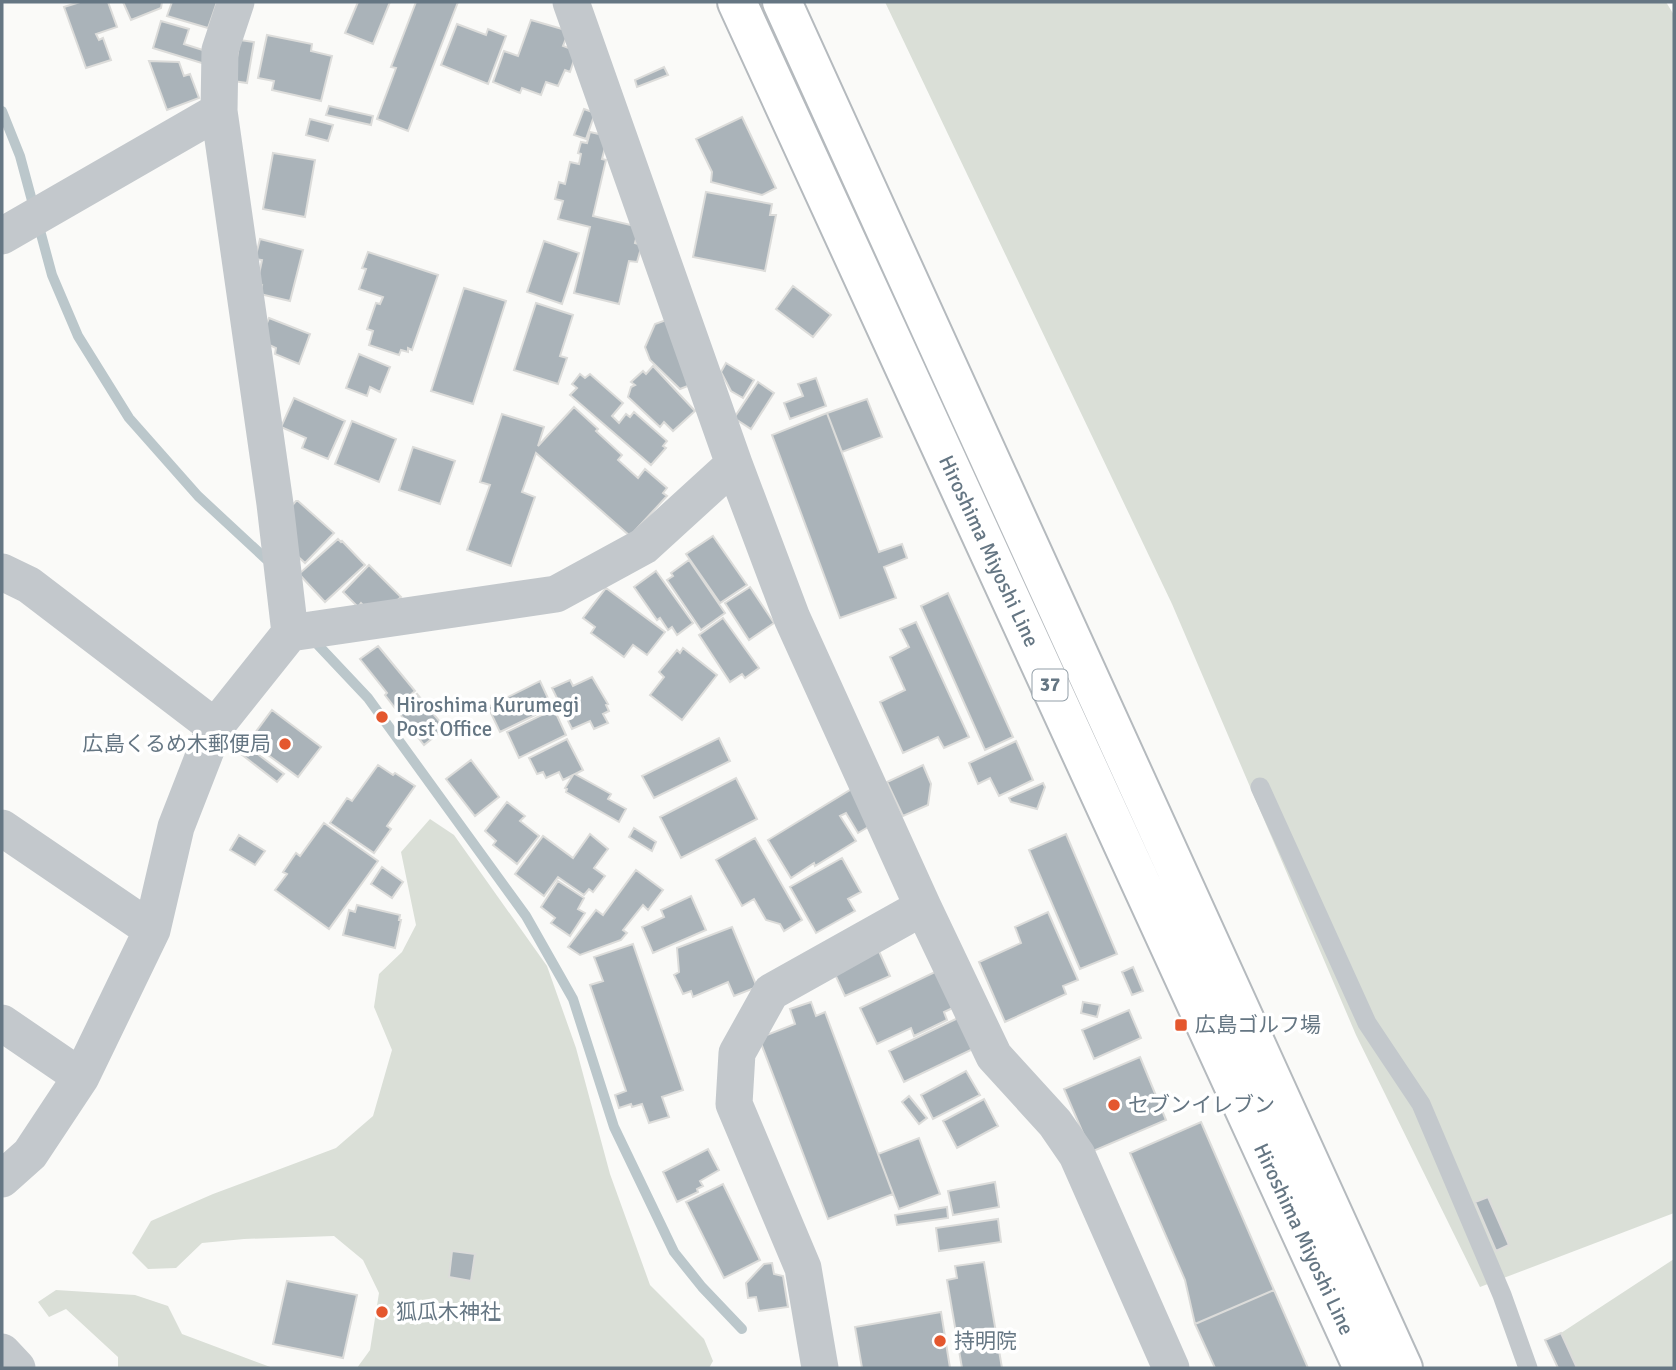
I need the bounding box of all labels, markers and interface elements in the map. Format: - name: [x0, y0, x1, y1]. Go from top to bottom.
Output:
- street label: Hiroshima Miyoshi Line: [933, 451, 1045, 651]
- road number: 37: [1032, 670, 1068, 700]
- place label: Hiroshima Kurumegi Post Office: [396, 692, 579, 742]
- marker: Hiroshima Kurumegi Post Office: [374, 709, 390, 725]
- place label: 広島くるめ木郵便局: [82, 731, 271, 757]
- marker: 広島くるめ木郵便局: [277, 736, 293, 752]
- place label: 広島ゴルフ場: [1195, 1012, 1321, 1038]
- marker: 広島ゴルフ場: [1173, 1017, 1189, 1033]
- place label: セブンイレブン: [1128, 1092, 1275, 1118]
- marker: セブンイレブン: [1106, 1097, 1122, 1113]
- street label: Hiroshima Miyoshi Line: [1248, 1139, 1360, 1339]
- place label: 狐瓜木神社: [396, 1299, 501, 1325]
- marker: 狐瓜木神社: [374, 1304, 390, 1320]
- place label: 持明院: [954, 1328, 1017, 1354]
- marker: 持明院: [932, 1333, 948, 1349]

